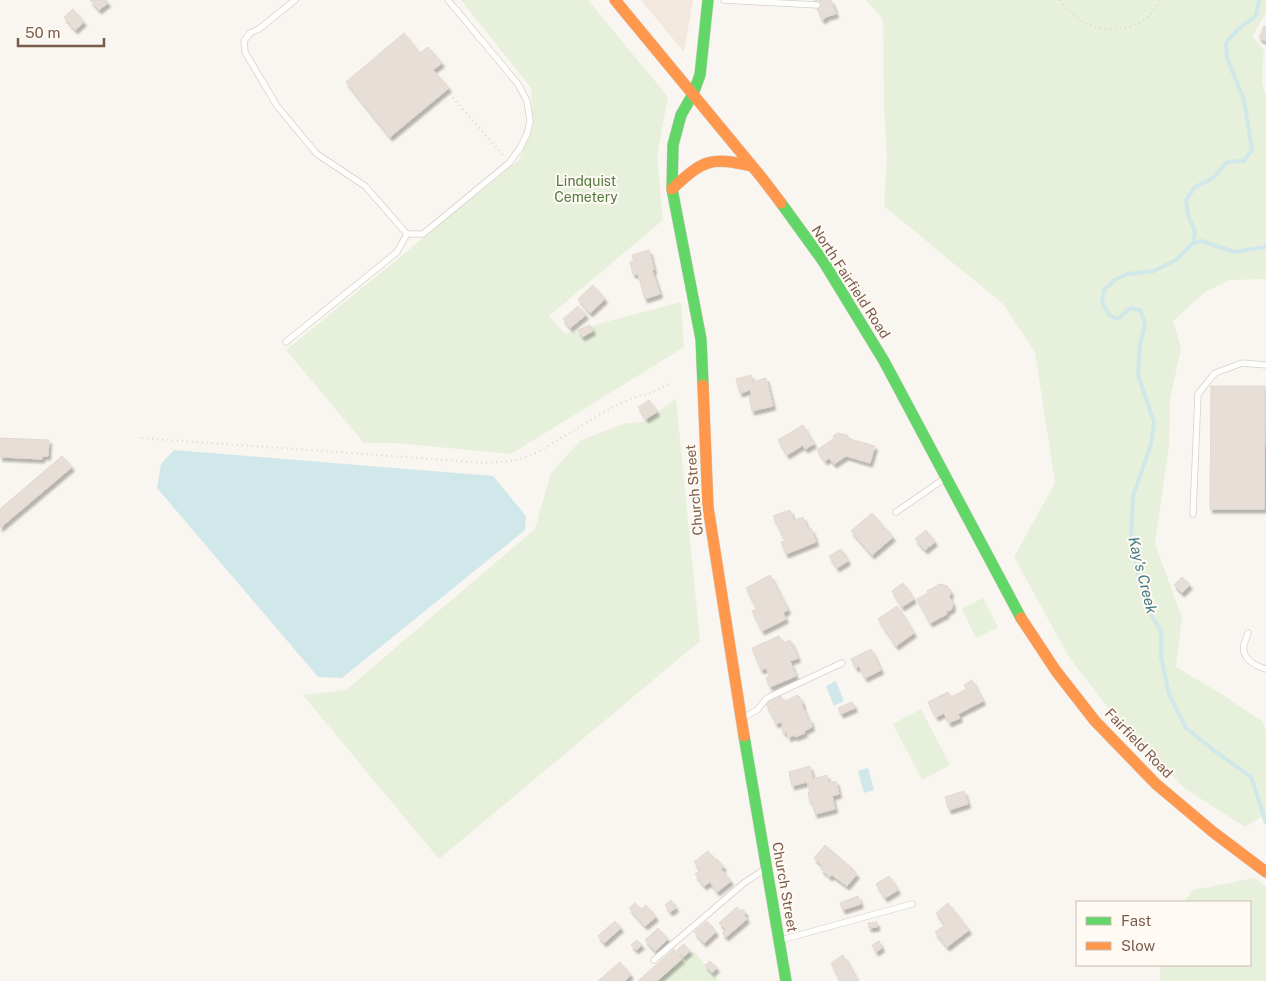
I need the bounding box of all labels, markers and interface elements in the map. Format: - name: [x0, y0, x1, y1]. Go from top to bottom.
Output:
- scale bar: [18, 15, 104, 47]
- text: 50 m: [25, 24, 60, 41]
- park label: Lindquist Cemetery: [554, 173, 618, 205]
- street label: North Fairfield Road: [809, 223, 893, 341]
- street label: Church Street: [682, 444, 706, 536]
- water label: Kay's Creek: [1125, 535, 1161, 616]
- street label: Fairfield Road: [1102, 705, 1176, 781]
- street label: Church Street: [769, 841, 801, 933]
- legend: [1076, 901, 1251, 966]
- text: Fast: [1121, 912, 1151, 929]
- text: Slow: [1121, 937, 1156, 954]

